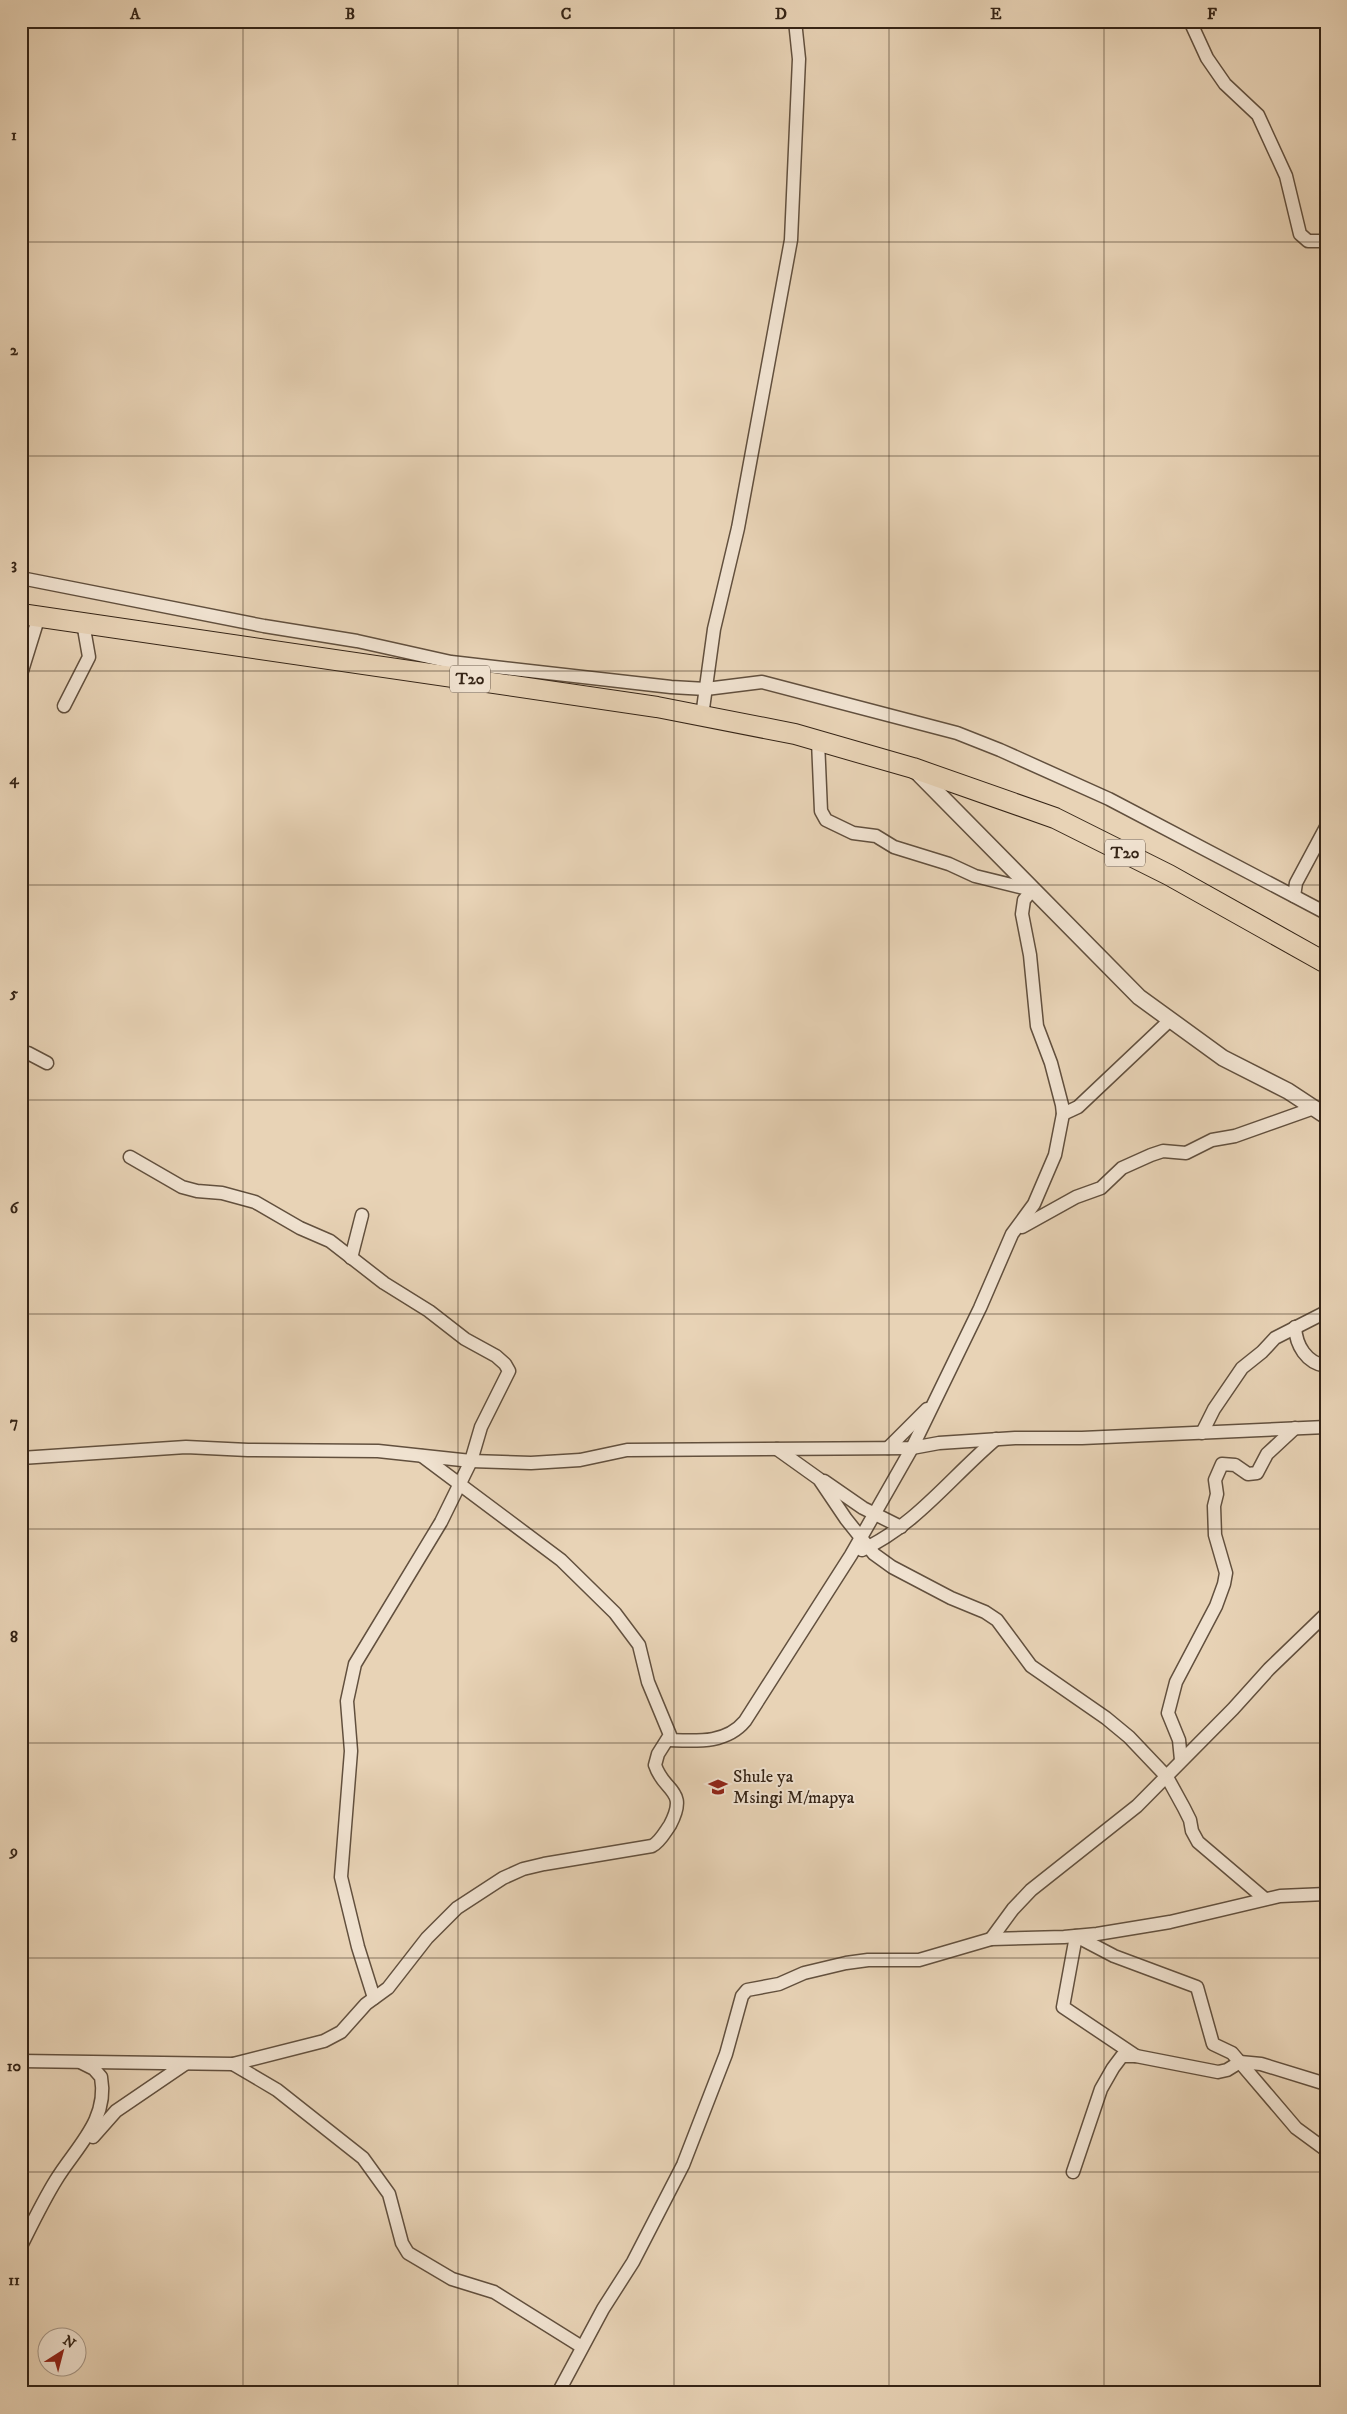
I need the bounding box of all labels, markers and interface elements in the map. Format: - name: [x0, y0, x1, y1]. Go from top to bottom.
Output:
- text: A: [129, 4, 141, 24]
- text: B: [345, 4, 355, 24]
- text: C: [561, 4, 571, 24]
- text: D: [775, 4, 787, 24]
- text: E: [990, 4, 1002, 24]
- text: F: [1207, 4, 1217, 24]
- text: 1: [11, 125, 17, 145]
- text: 2: [10, 340, 19, 360]
- text: 3: [11, 554, 17, 574]
- road number: T20: [450, 666, 490, 692]
- text: 4: [8, 769, 19, 789]
- road number: T20: [1105, 840, 1145, 866]
- text: 5: [9, 983, 18, 1003]
- text: 6: [10, 1198, 20, 1218]
- text: 7: [10, 1412, 18, 1432]
- text: 8: [10, 1627, 18, 1647]
- place label: Shule ya Msingi M/mapya: [733, 1766, 855, 1809]
- school or university icon: Shule ya Msingi M/mapya: [707, 1776, 729, 1798]
- text: 9: [9, 1841, 18, 1861]
- text: 10: [7, 2056, 22, 2076]
- text: 11: [8, 2270, 20, 2290]
- north arrow: [38, 2326, 88, 2376]
- text: N: [59, 2332, 79, 2353]

